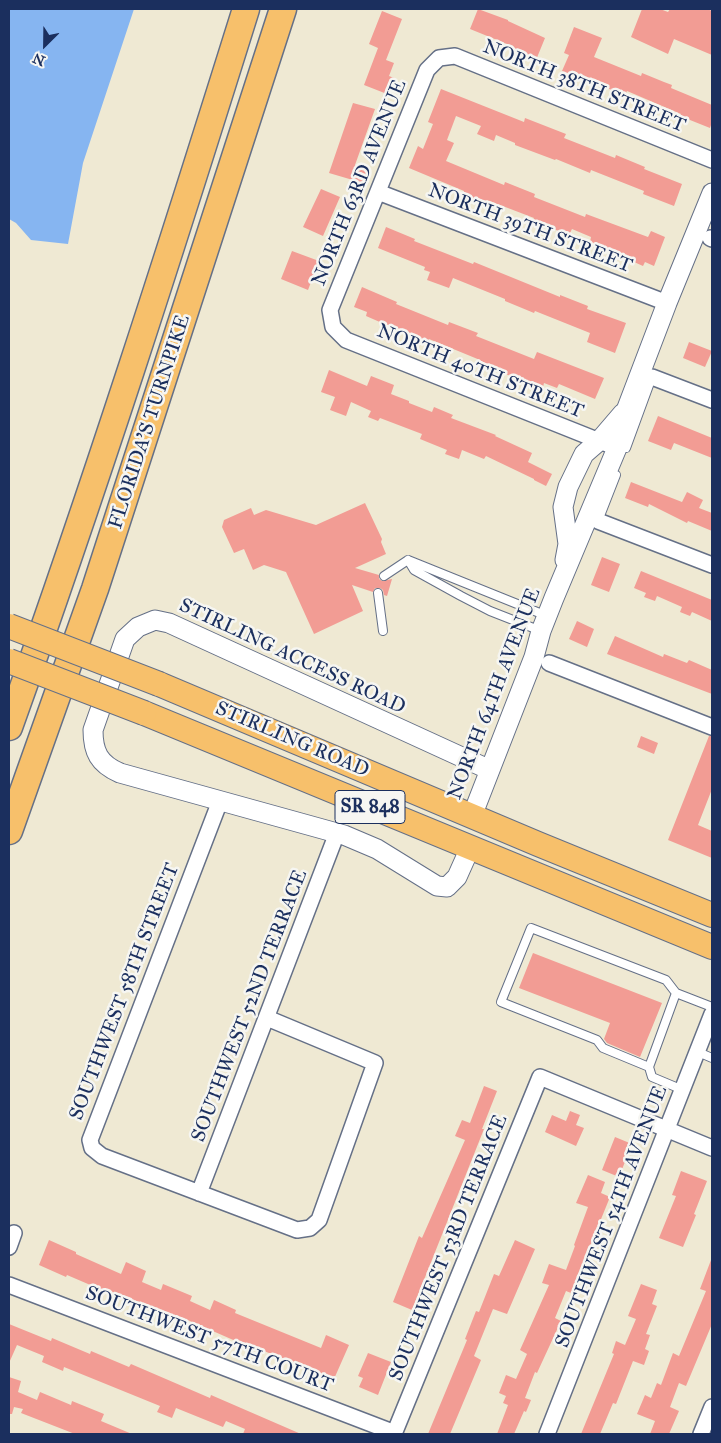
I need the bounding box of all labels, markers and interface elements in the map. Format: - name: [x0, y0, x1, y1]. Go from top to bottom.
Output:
- north arrow: [20, 20, 70, 70]
- street label: NORTH 38TH STREET: [479, 35, 689, 139]
- text: N: [30, 49, 48, 69]
- street label: NORTH 63RD AVENUE: [308, 76, 412, 290]
- street label: NORTH 39TH STREET: [425, 179, 635, 279]
- street label: FLORIDA'S TURNPIKE: [104, 312, 196, 532]
- street label: NORTH 40TH STREET: [373, 320, 587, 424]
- street label: NORTH 64TH AVENUE: [444, 585, 546, 803]
- street label: STIRLING ACCESS ROAD: [175, 594, 409, 720]
- street label: STIRLING ROAD: [211, 697, 373, 783]
- road number: SR 848: [335, 790, 405, 824]
- street label: SOUTHWEST 58TH STREET: [65, 860, 185, 1124]
- street label: SOUTHWEST 52ND TERRACE: [187, 867, 313, 1145]
- street label: SOUTHWEST 54TH AVENUE: [551, 1083, 673, 1351]
- street label: SOUTHWEST 53RD TERRACE: [385, 1111, 513, 1385]
- street label: SOUTHWEST 57TH COURT: [82, 1282, 336, 1398]

